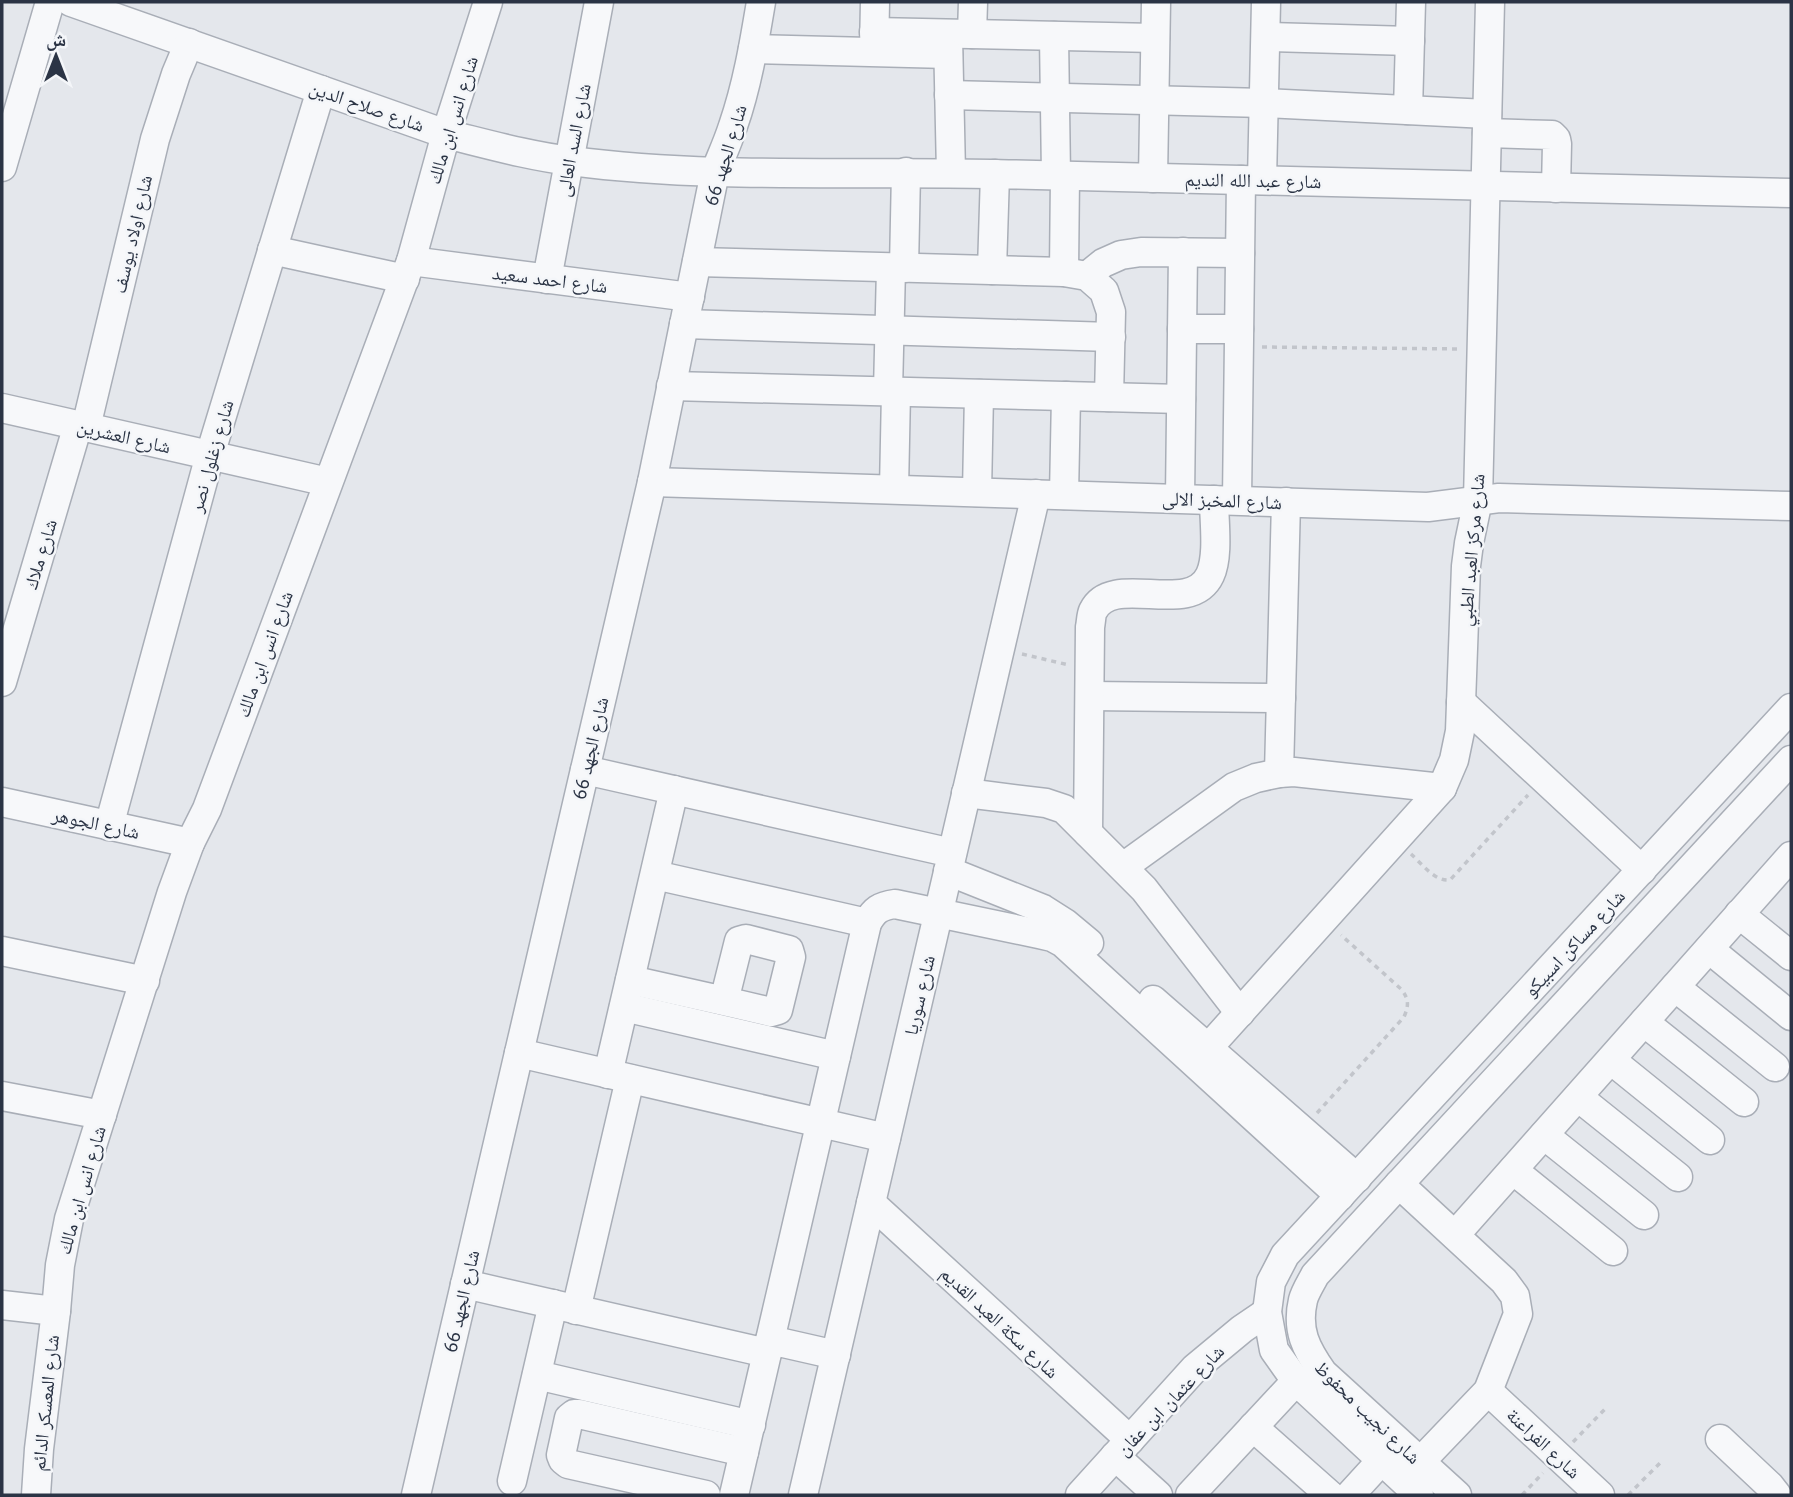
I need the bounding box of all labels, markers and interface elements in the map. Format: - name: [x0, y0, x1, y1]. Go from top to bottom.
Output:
- north arrow: [21, 21, 91, 91]
- text: ش: [46, 27, 66, 51]
- street label: شارع انس ابن مالك: [421, 53, 483, 187]
- street label: شارع صلاح الدين: [306, 75, 428, 137]
- street label: شارع السد العالى: [550, 81, 596, 199]
- street label: شارع الجهد 66: [698, 102, 752, 208]
- street label: شارع عبد الله النديم: [1184, 167, 1322, 194]
- street label: شارع اولاد يوسف: [107, 172, 157, 296]
- street label: شارع احمد سعيد: [491, 260, 609, 298]
- street label: شارع زغلول نصر: [183, 397, 238, 516]
- street label: شارع العشرين: [75, 414, 173, 458]
- street label: شارع مركز العبد الطبي: [1452, 473, 1493, 628]
- street label: شارع المخبز الالى: [1162, 486, 1282, 514]
- street label: شارع ملاك: [18, 516, 62, 592]
- street label: شارع انس ابن مالك: [230, 588, 298, 720]
- street label: شارع الجهد 66: [567, 694, 613, 802]
- street label: شارع الجوهر: [49, 802, 142, 844]
- street label: شارع مساكن اسبيكو: [1518, 884, 1630, 1002]
- street label: شارع سوريا: [898, 953, 940, 1037]
- street label: شارع انس ابن مالك: [51, 1123, 111, 1257]
- street label: شارع الجهد 66: [438, 1247, 484, 1355]
- street label: شارع سكة العبد القديم: [935, 1261, 1064, 1384]
- street label: شارع المعسكر الدائم: [26, 1334, 65, 1472]
- street label: شارع عثمان ابن عفان: [1111, 1339, 1229, 1461]
- street label: شارع نجيب محفوظ: [1310, 1355, 1426, 1469]
- street label: شارع الفراعنة: [1502, 1403, 1586, 1483]

